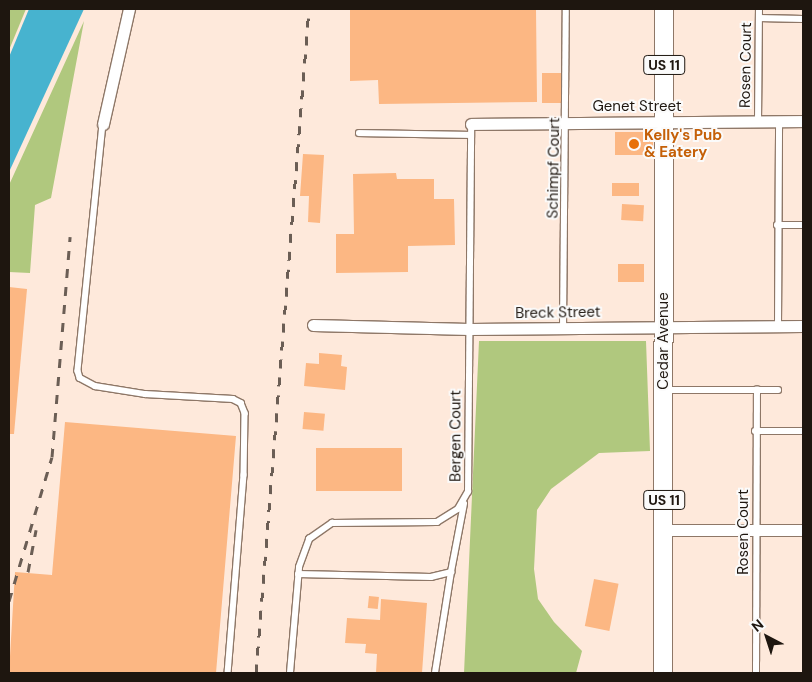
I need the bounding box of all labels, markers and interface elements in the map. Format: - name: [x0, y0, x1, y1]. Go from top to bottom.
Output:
- street label: Rosen Court: [736, 22, 756, 108]
- road number: US 11: [643, 54, 685, 76]
- street label: Genet Street: [592, 98, 682, 116]
- street label: Schimpf Court: [544, 117, 564, 219]
- place label: Kelly's Pub & Eatery: [644, 126, 722, 161]
- marker: Kelly's Pub & Eatery: [628, 138, 640, 150]
- street label: Cedar Avenue: [655, 292, 673, 390]
- street label: Breck Street: [515, 303, 601, 323]
- street label: Bergen Court: [447, 390, 465, 482]
- road number: US 11: [643, 488, 685, 512]
- street label: Rosen Court: [735, 489, 753, 575]
- north arrow: [742, 612, 792, 662]
- text: N: [748, 615, 767, 636]

